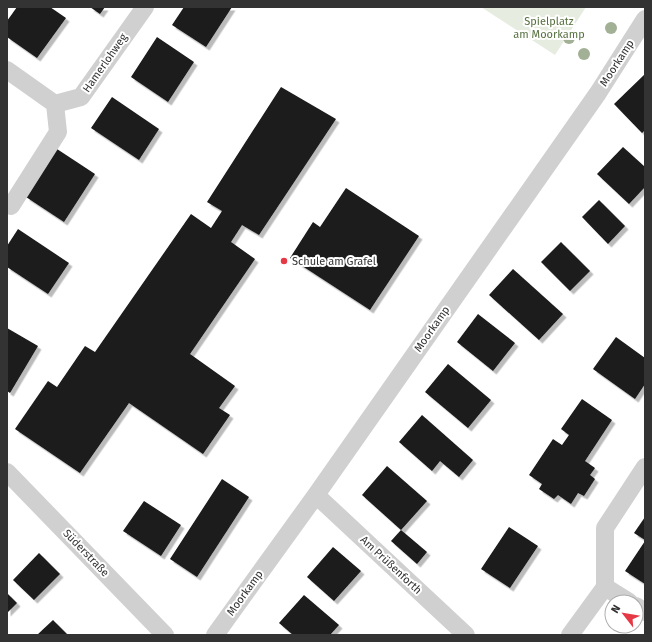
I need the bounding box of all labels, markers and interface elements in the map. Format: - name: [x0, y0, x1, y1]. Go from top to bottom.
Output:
- park label: Spielplatz am Moorkamp: [513, 15, 585, 41]
- street label: Hamerlohweg: [80, 31, 130, 95]
- street label: Moorkamp: [597, 37, 637, 89]
- place label: Schule am Grafel: [292, 255, 376, 268]
- marker: Schule am Grafel: [279, 256, 289, 266]
- street label: Moorkamp: [411, 304, 453, 354]
- street label: Süderstraße: [60, 527, 112, 579]
- street label: Am Prüßenforth: [358, 533, 424, 597]
- street label: Moorkamp: [224, 568, 266, 618]
- north arrow: [604, 594, 644, 634]
- text: N: [608, 603, 623, 616]

